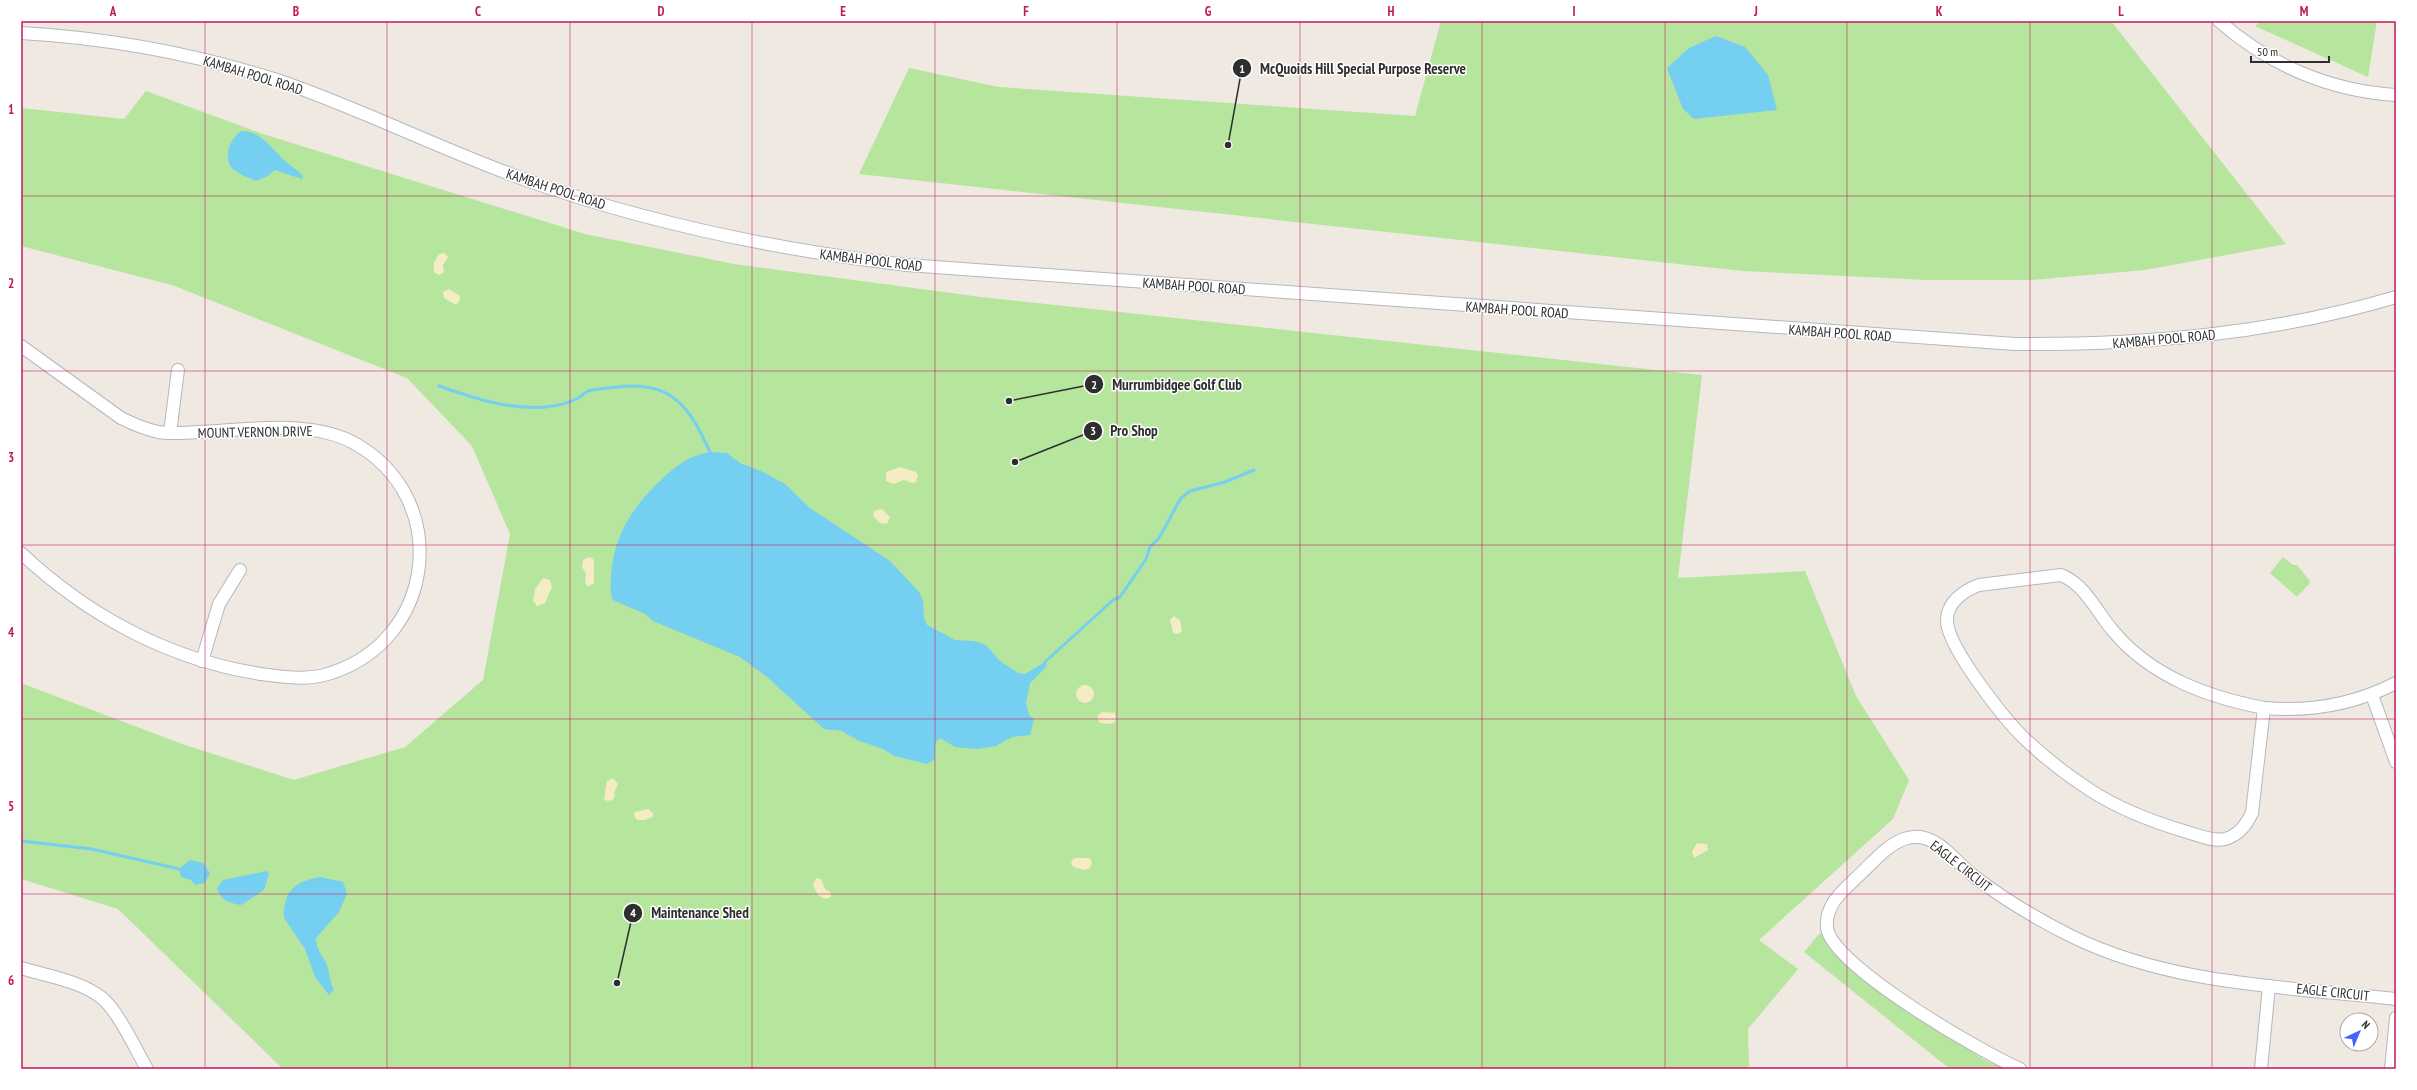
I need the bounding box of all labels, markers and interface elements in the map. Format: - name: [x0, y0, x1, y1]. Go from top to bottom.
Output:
- text: A: [109, 3, 117, 20]
- text: B: [293, 3, 299, 20]
- text: C: [475, 3, 481, 20]
- text: D: [658, 3, 665, 20]
- text: E: [840, 3, 846, 20]
- text: F: [1023, 3, 1029, 20]
- text: G: [1205, 3, 1212, 20]
- text: H: [1388, 3, 1395, 20]
- text: I: [1572, 3, 1576, 20]
- text: J: [1753, 3, 1758, 20]
- text: K: [1936, 3, 1943, 20]
- text: L: [2118, 3, 2124, 20]
- text: M: [2300, 3, 2309, 20]
- scale bar: [2251, 38, 2329, 64]
- text: 50 m: [2257, 44, 2278, 59]
- street label: KAMBAH POOL ROAD: [201, 51, 305, 99]
- callout: McQuoids Hill Special Purpose Reserve: [1232, 55, 1474, 82]
- text: McQuoids Hill Special Purpose Reserve: [1260, 59, 1466, 78]
- text: 1: [1239, 61, 1245, 76]
- text: 1: [8, 101, 14, 118]
- street label: KAMBAH POOL ROAD: [504, 164, 608, 214]
- street label: KAMBAH POOL ROAD: [819, 245, 923, 275]
- street label: KAMBAH POOL ROAD: [1142, 273, 1246, 299]
- text: 2: [8, 275, 14, 292]
- street label: KAMBAH POOL ROAD: [1465, 297, 1569, 323]
- street label: KAMBAH POOL ROAD: [1788, 320, 1892, 346]
- street label: KAMBAH POOL ROAD: [2112, 326, 2216, 352]
- callout: Murrumbidgee Golf Club: [1084, 371, 1250, 398]
- text: Murrumbidgee Golf Club: [1112, 375, 1242, 394]
- text: 2: [1091, 377, 1097, 392]
- callout: Pro Shop: [1083, 417, 1166, 444]
- text: Pro Shop: [1110, 421, 1158, 440]
- street label: MOUNT VERNON DRIVE: [198, 422, 312, 442]
- text: 3: [1090, 423, 1096, 438]
- text: 3: [8, 449, 14, 466]
- text: 4: [8, 624, 15, 641]
- text: 5: [8, 798, 14, 815]
- street label: EAGLE CIRCUIT: [1927, 836, 1996, 896]
- callout: Maintenance Shed: [623, 899, 757, 926]
- text: Maintenance Shed: [651, 903, 749, 922]
- text: 4: [630, 905, 636, 920]
- text: 6: [8, 972, 14, 989]
- street label: EAGLE CIRCUIT: [2296, 979, 2371, 1005]
- north arrow: [2339, 1012, 2379, 1052]
- text: N: [2359, 1018, 2373, 1032]

